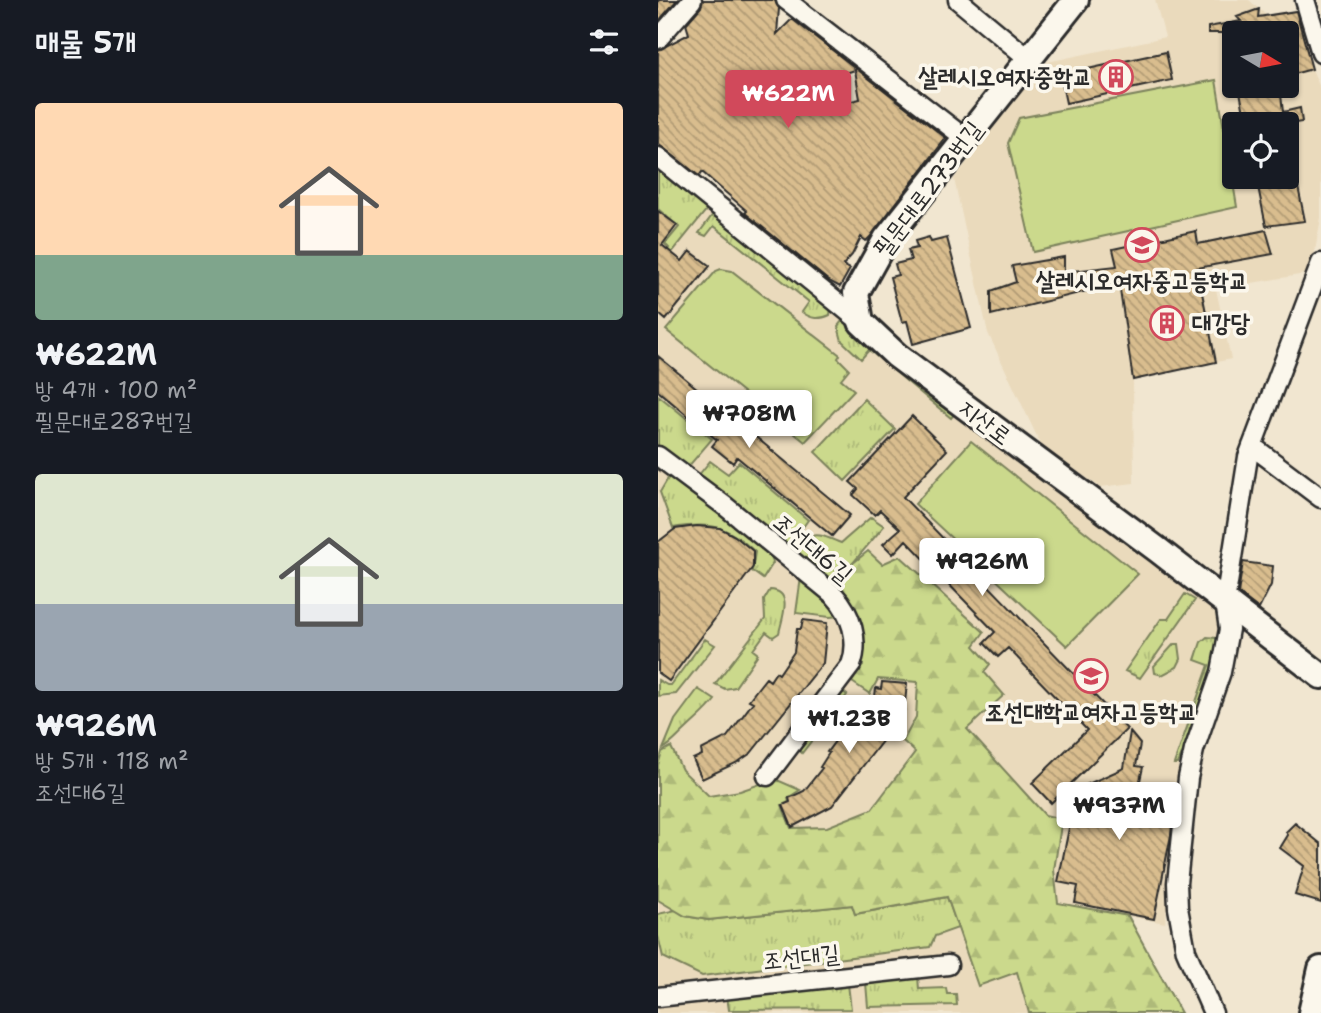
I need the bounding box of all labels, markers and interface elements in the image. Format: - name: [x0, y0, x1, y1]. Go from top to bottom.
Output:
- north arrow: [1222, 21, 1298, 98]
- map controls: [1222, 21, 1299, 189]
- text: 매물 5개: [35, 22, 137, 63]
- icon: filters: [585, 23, 623, 61]
- building icon: 살레시오여자중학교: [1097, 58, 1135, 96]
- place label: 살레시오여자중학교: [918, 61, 1092, 93]
- pin: ₩622M: [739, 71, 837, 130]
- text: ₩622M: [741, 78, 835, 108]
- button: locate: [1222, 112, 1299, 189]
- street label: 필문대로273번길: [866, 114, 990, 264]
- icon: home: [266, 148, 392, 274]
- school or university icon: 살레시오여자중고등학교: [1123, 226, 1161, 264]
- place label: 살레시오여자중고등학교: [1036, 265, 1248, 297]
- building icon: 대강당: [1148, 304, 1186, 342]
- place label: 대강당: [1192, 307, 1251, 339]
- text: ₩622M: [35, 334, 157, 375]
- text: 방 4개 · 100 m²: [35, 375, 197, 405]
- pin: ₩708M: [700, 391, 798, 450]
- street label: 지산로: [952, 392, 1018, 452]
- text: ₩708M: [702, 398, 796, 428]
- text: 필문대로287번길: [35, 406, 192, 436]
- street label: 조선대6길: [767, 506, 859, 590]
- icon: home: [266, 519, 392, 645]
- pin: ₩926M: [933, 538, 1031, 598]
- text: ₩926M: [935, 546, 1029, 576]
- school or university icon: 조선대학교여자고등학교: [1072, 657, 1110, 695]
- pin: ₩1.23B: [792, 696, 906, 755]
- place label: 조선대학교여자고등학교: [985, 696, 1197, 728]
- text: ₩1.23B: [807, 703, 891, 733]
- text: ₩926M: [35, 705, 157, 746]
- text: 방 5개 · 118 m²: [35, 746, 189, 776]
- text: 조선대6길: [35, 777, 125, 807]
- pin: ₩937M: [1070, 782, 1168, 842]
- text: ₩937M: [1073, 790, 1165, 820]
- street label: 조선대길: [761, 937, 841, 977]

